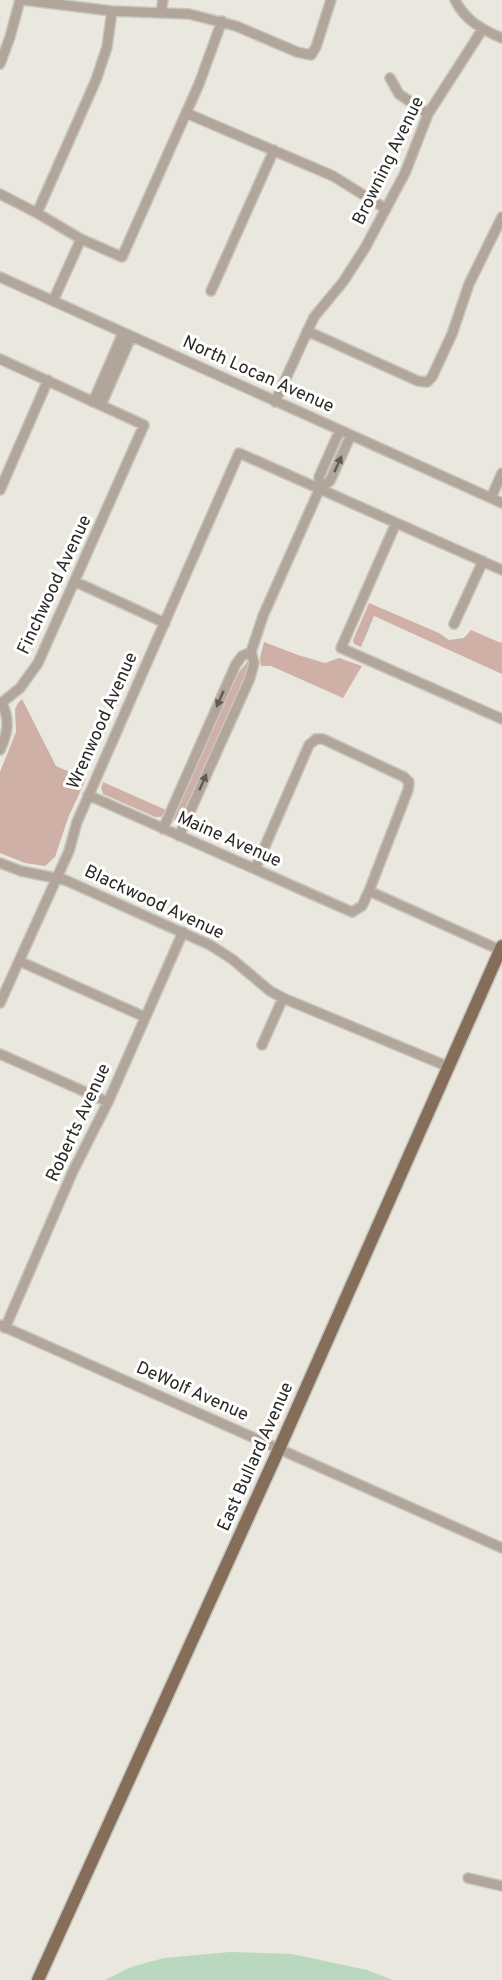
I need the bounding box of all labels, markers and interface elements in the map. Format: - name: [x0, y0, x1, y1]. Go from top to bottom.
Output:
- street label: Browning Avenue: [348, 93, 430, 229]
- street label: North Locan Avenue: [179, 331, 337, 419]
- one-way arrow: [333, 455, 342, 472]
- street label: Finchwood Avenue: [13, 512, 97, 658]
- street label: Wrenwood Avenue: [62, 649, 144, 793]
- one-way arrow: [215, 691, 225, 709]
- one-way arrow: [199, 774, 208, 791]
- street label: Maine Avenue: [173, 807, 285, 873]
- street label: Blackwood Avenue: [80, 861, 228, 945]
- street label: Roberts Avenue: [42, 1060, 116, 1186]
- street label: DeWolf Avenue: [132, 1357, 252, 1427]
- street label: East Bullard Avenue: [213, 1379, 299, 1535]

